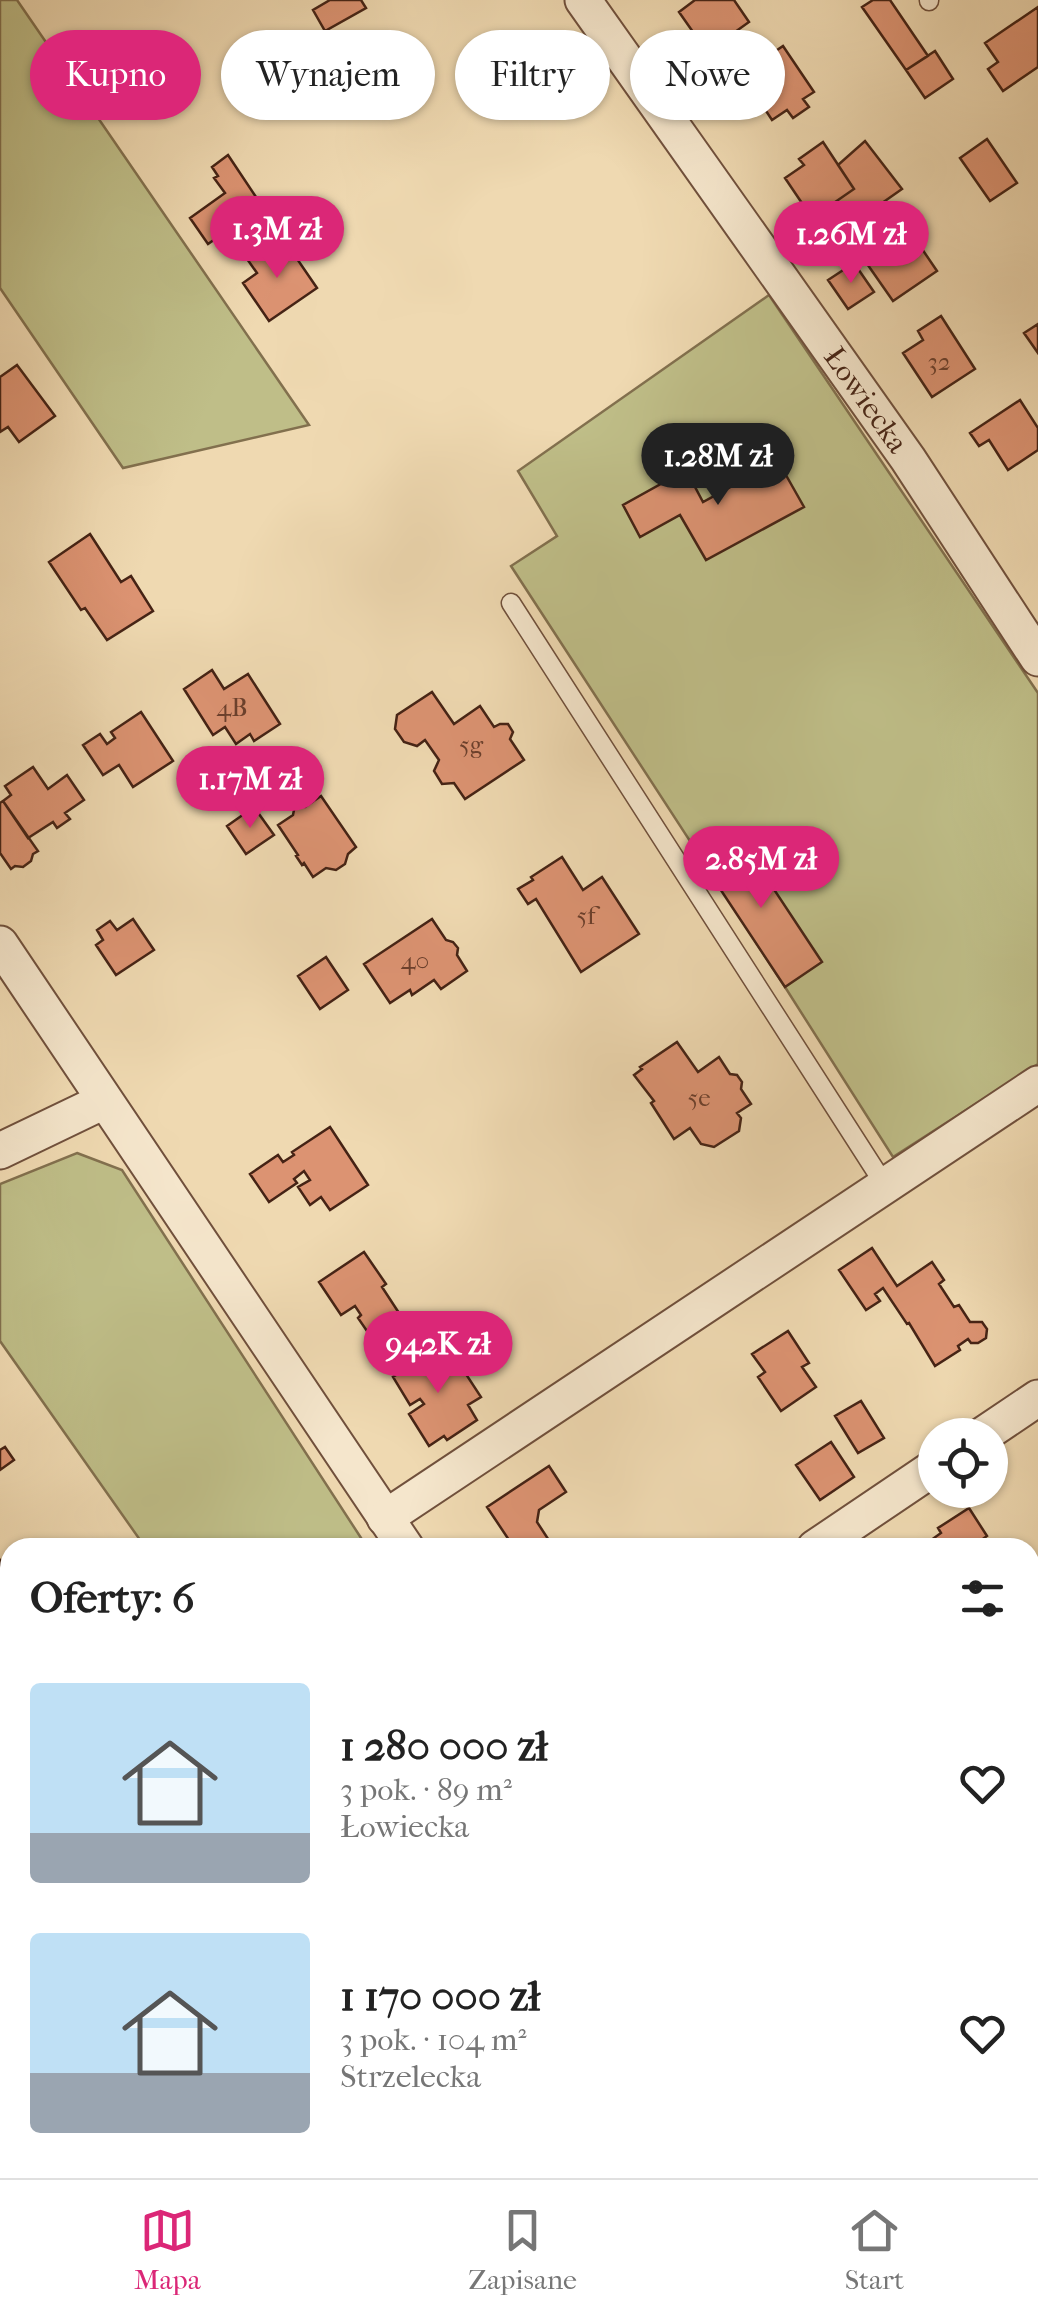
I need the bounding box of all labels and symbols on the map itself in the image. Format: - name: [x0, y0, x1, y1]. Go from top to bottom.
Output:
- pin: 1.3M zł: [185, 196, 369, 281]
- pin: 1.26M zł: [748, 201, 954, 286]
- street label: Łowiecka: [816, 341, 916, 461]
- house number: 32: [927, 347, 951, 376]
- pin: 1.28M zł: [615, 423, 821, 508]
- house number: 4B: [216, 693, 248, 722]
- house number: 5g: [459, 730, 484, 759]
- pin: 1.17M zł: [147, 746, 353, 831]
- pin: 2.85M zł: [658, 826, 864, 911]
- house number: 5f: [576, 901, 600, 930]
- house number: 40: [401, 946, 429, 975]
- house number: 5e: [687, 1083, 711, 1112]
- pin: 942K zł: [346, 1311, 530, 1396]

